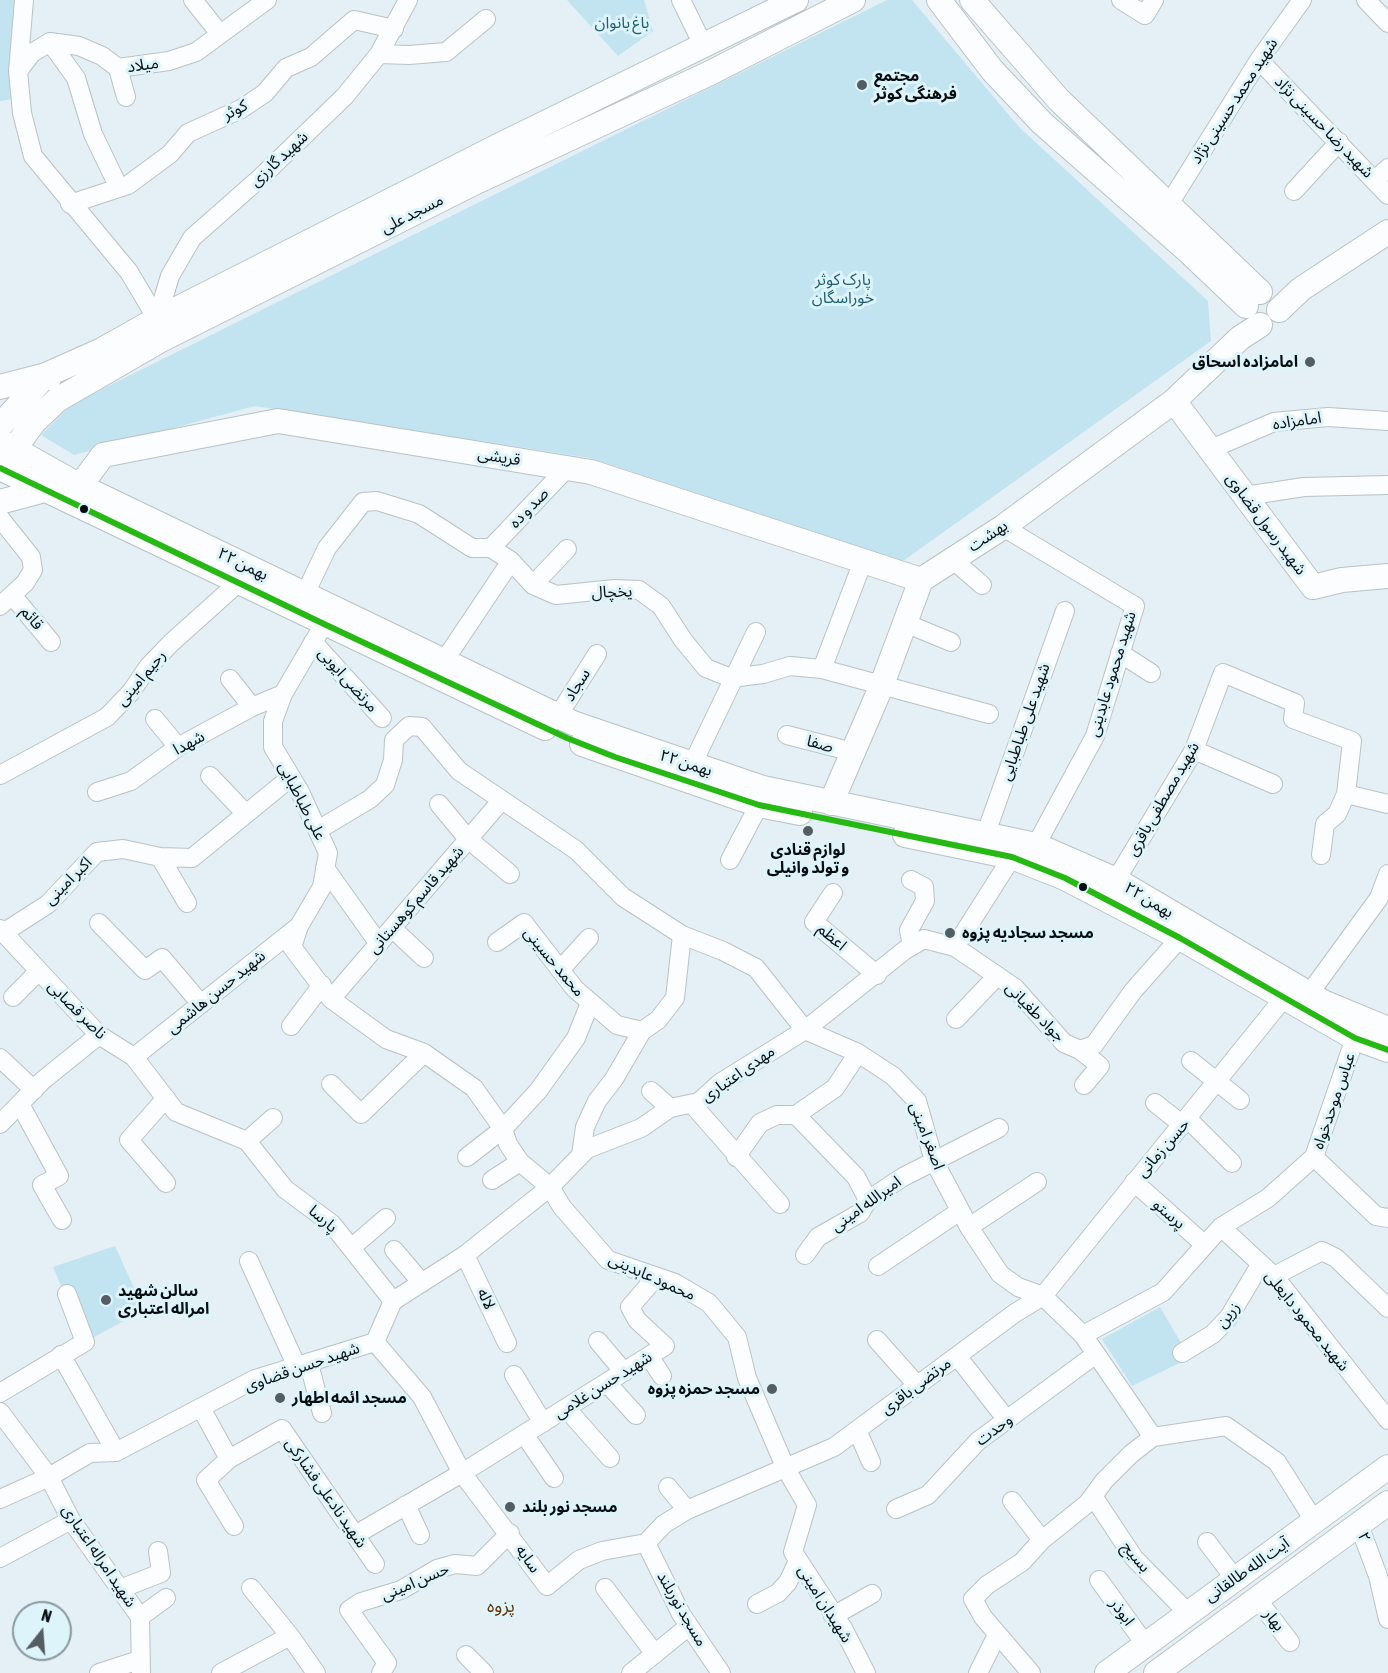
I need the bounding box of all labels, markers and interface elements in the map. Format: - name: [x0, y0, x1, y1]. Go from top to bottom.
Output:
- park label: باغ بانوان: [595, 13, 649, 33]
- street label: شهید محمد حسینی نژاد: [1186, 35, 1282, 167]
- street label: میلاد: [126, 53, 160, 77]
- place label: مجتمع فرهنگی کوثر: [874, 66, 957, 104]
- street label: شهید رضا حسینی نژاد: [1271, 72, 1377, 182]
- marker: مجتمع فرهنگی کوثر: [855, 78, 869, 92]
- street label: کوثر: [219, 96, 251, 124]
- street label: شهید گارزی: [246, 127, 312, 191]
- street label: مسجد علی: [378, 190, 446, 238]
- park label: پارک کوثر خوراسگان: [812, 270, 874, 308]
- place label: امامزاده اسحاق: [1192, 352, 1298, 372]
- marker: امامزاده اسحاق: [1303, 355, 1317, 369]
- street label: امامزاده: [1271, 408, 1323, 434]
- street label: قریشی: [476, 444, 522, 470]
- street label: شهید رسول قضاوی: [1221, 469, 1311, 579]
- street label: صد و ده: [505, 484, 553, 532]
- unlabelled marker: [78, 503, 90, 515]
- street label: بهشت: [965, 516, 1011, 556]
- street label: ۲۲ بهمن: [215, 544, 271, 584]
- street label: یخچال: [591, 582, 633, 602]
- street label: قائم: [17, 602, 47, 634]
- street label: شهید محمود عابدینی: [1084, 609, 1140, 739]
- street label: مرتضی ایوبی: [314, 644, 382, 716]
- street label: رحیم امینی: [112, 646, 170, 710]
- street label: شهید علی طباطبایی: [996, 661, 1054, 783]
- street label: سجاد: [560, 665, 594, 705]
- street label: شهدا: [170, 727, 208, 759]
- street label: صفا: [804, 731, 836, 757]
- street label: شهید مصطفی باقری: [1122, 738, 1204, 860]
- street label: ۲۲ بهمن: [657, 746, 715, 780]
- street label: علی طباطبایی: [274, 759, 330, 843]
- marker: لوازم قنادی و تولد وانیلی: [801, 824, 815, 838]
- place label: لوازم قنادی و تولد وانیلی: [767, 840, 849, 878]
- street label: شهید قاسم کوهستانی: [364, 842, 468, 958]
- street label: اکبر امینی: [40, 853, 96, 909]
- street label: ۲۲ بهمن: [1121, 878, 1177, 922]
- unlabelled marker: [1077, 881, 1089, 893]
- street label: اعظم: [814, 919, 850, 955]
- street label: محمد حسینی: [519, 923, 589, 1001]
- place label: مسجد سجادیه پزوه: [962, 923, 1094, 943]
- marker: مسجد سجادیه پزوه: [943, 926, 957, 940]
- street label: شهید حسن هاشمی: [163, 946, 269, 1038]
- street label: ناصر قصابی: [44, 977, 110, 1043]
- street label: جواد طغیانی: [1001, 978, 1069, 1046]
- street label: مهدی اعتباری: [698, 1042, 778, 1106]
- street label: عباس موحدخواه: [1309, 1050, 1359, 1152]
- street label: اصغر امینی: [905, 1100, 949, 1172]
- street label: حسن زمانی: [1132, 1115, 1194, 1181]
- street label: امیرالله امینی: [827, 1172, 905, 1236]
- street label: پرستو: [1149, 1195, 1189, 1233]
- street label: پارسا: [305, 1201, 341, 1237]
- street label: محمود عابدینی: [606, 1249, 698, 1305]
- street label: شهید محمود دایعلی: [1261, 1267, 1353, 1375]
- place label: سالن شهید امراله اعتباری: [118, 1281, 209, 1319]
- street label: لاله: [473, 1285, 499, 1313]
- marker: سالن شهید امراله اعتباری: [99, 1293, 113, 1307]
- street label: زرین: [1212, 1298, 1244, 1332]
- street label: شهید حسن قضاوی: [242, 1338, 362, 1396]
- street label: شهید حسن غلامی: [550, 1347, 656, 1423]
- street label: مرتضی باقری: [877, 1353, 955, 1419]
- place label: مسجد حمزه پزوه: [648, 1379, 760, 1399]
- marker: مسجد حمزه پزوه: [765, 1382, 779, 1396]
- place label: مسجد ائمه اطهار: [292, 1388, 407, 1408]
- marker: مسجد ائمه اطهار: [273, 1391, 287, 1405]
- street label: وحدت: [972, 1410, 1016, 1450]
- street label: شهید نادعلی فشارکی: [281, 1434, 371, 1552]
- place label: مسجد نور بلند: [522, 1497, 617, 1517]
- marker: مسجد نور بلند: [503, 1500, 517, 1514]
- street label: شهید امراله اعتباری: [58, 1501, 140, 1611]
- street label: ۲: [1353, 1529, 1375, 1545]
- street label: آیت الله طالقانی: [1201, 1534, 1293, 1606]
- street label: بسیج: [1118, 1538, 1154, 1576]
- street label: سایه: [512, 1541, 544, 1577]
- street label: حسن امینی: [378, 1559, 452, 1605]
- street label: شهیدان امینی: [794, 1562, 856, 1646]
- street label: مسجد نوربلند: [653, 1568, 711, 1650]
- district label: پزوه: [487, 1595, 515, 1617]
- street label: ابوذر: [1106, 1595, 1138, 1629]
- north arrow: [12, 1601, 72, 1661]
- street label: بهار: [1259, 1605, 1289, 1635]
- text: N: [40, 1606, 54, 1626]

